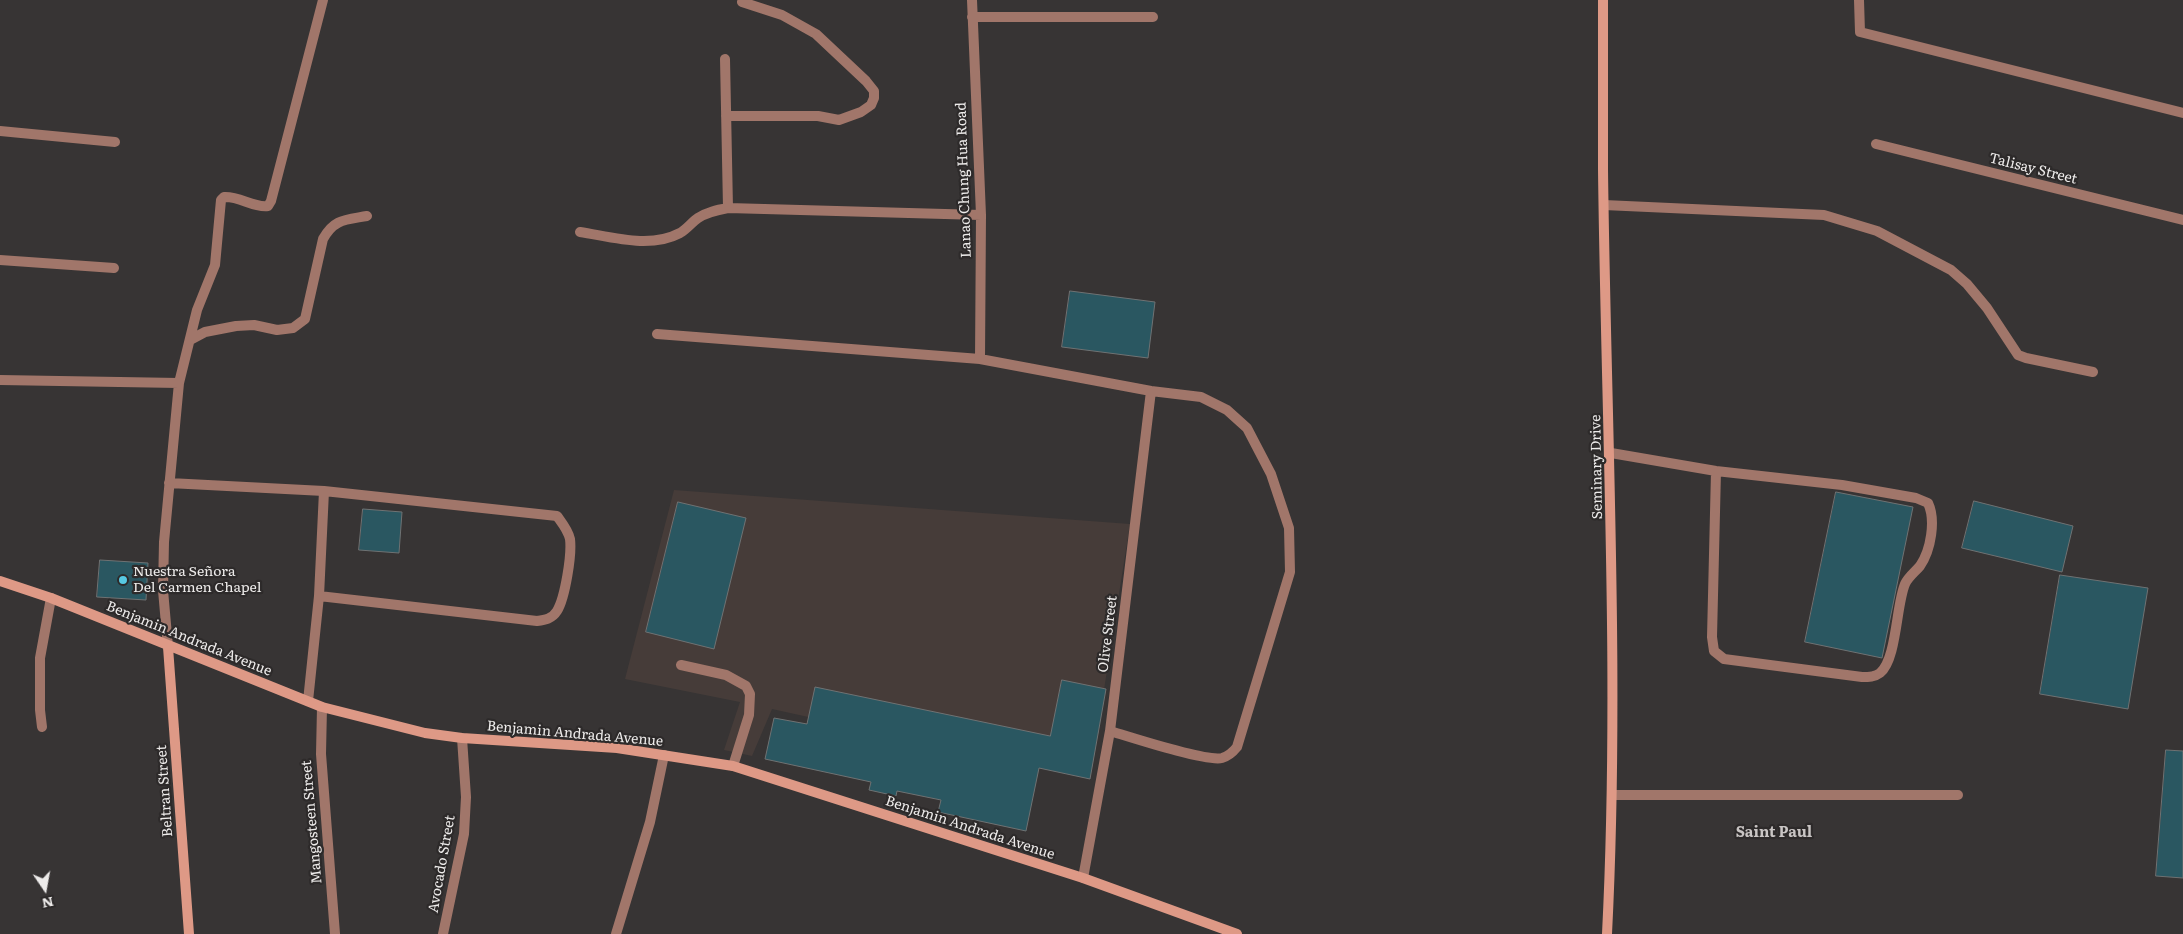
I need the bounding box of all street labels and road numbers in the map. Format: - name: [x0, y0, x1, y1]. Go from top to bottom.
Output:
- street label: Lanao Chung Hua Road: [953, 102, 975, 258]
- street label: Talisay Street: [1987, 150, 2079, 188]
- street label: Seminary Drive: [1588, 415, 1606, 519]
- street label: Olive Street: [1095, 595, 1121, 673]
- street label: Benjamin Andrada Avenue: [104, 598, 274, 680]
- street label: Benjamin Andrada Avenue: [486, 718, 664, 750]
- street label: Beltran Street: [153, 744, 177, 838]
- street label: Mangosteen Street: [298, 759, 326, 885]
- street label: Benjamin Andrada Avenue: [883, 793, 1057, 863]
- street label: Avocado Street: [425, 814, 459, 914]

